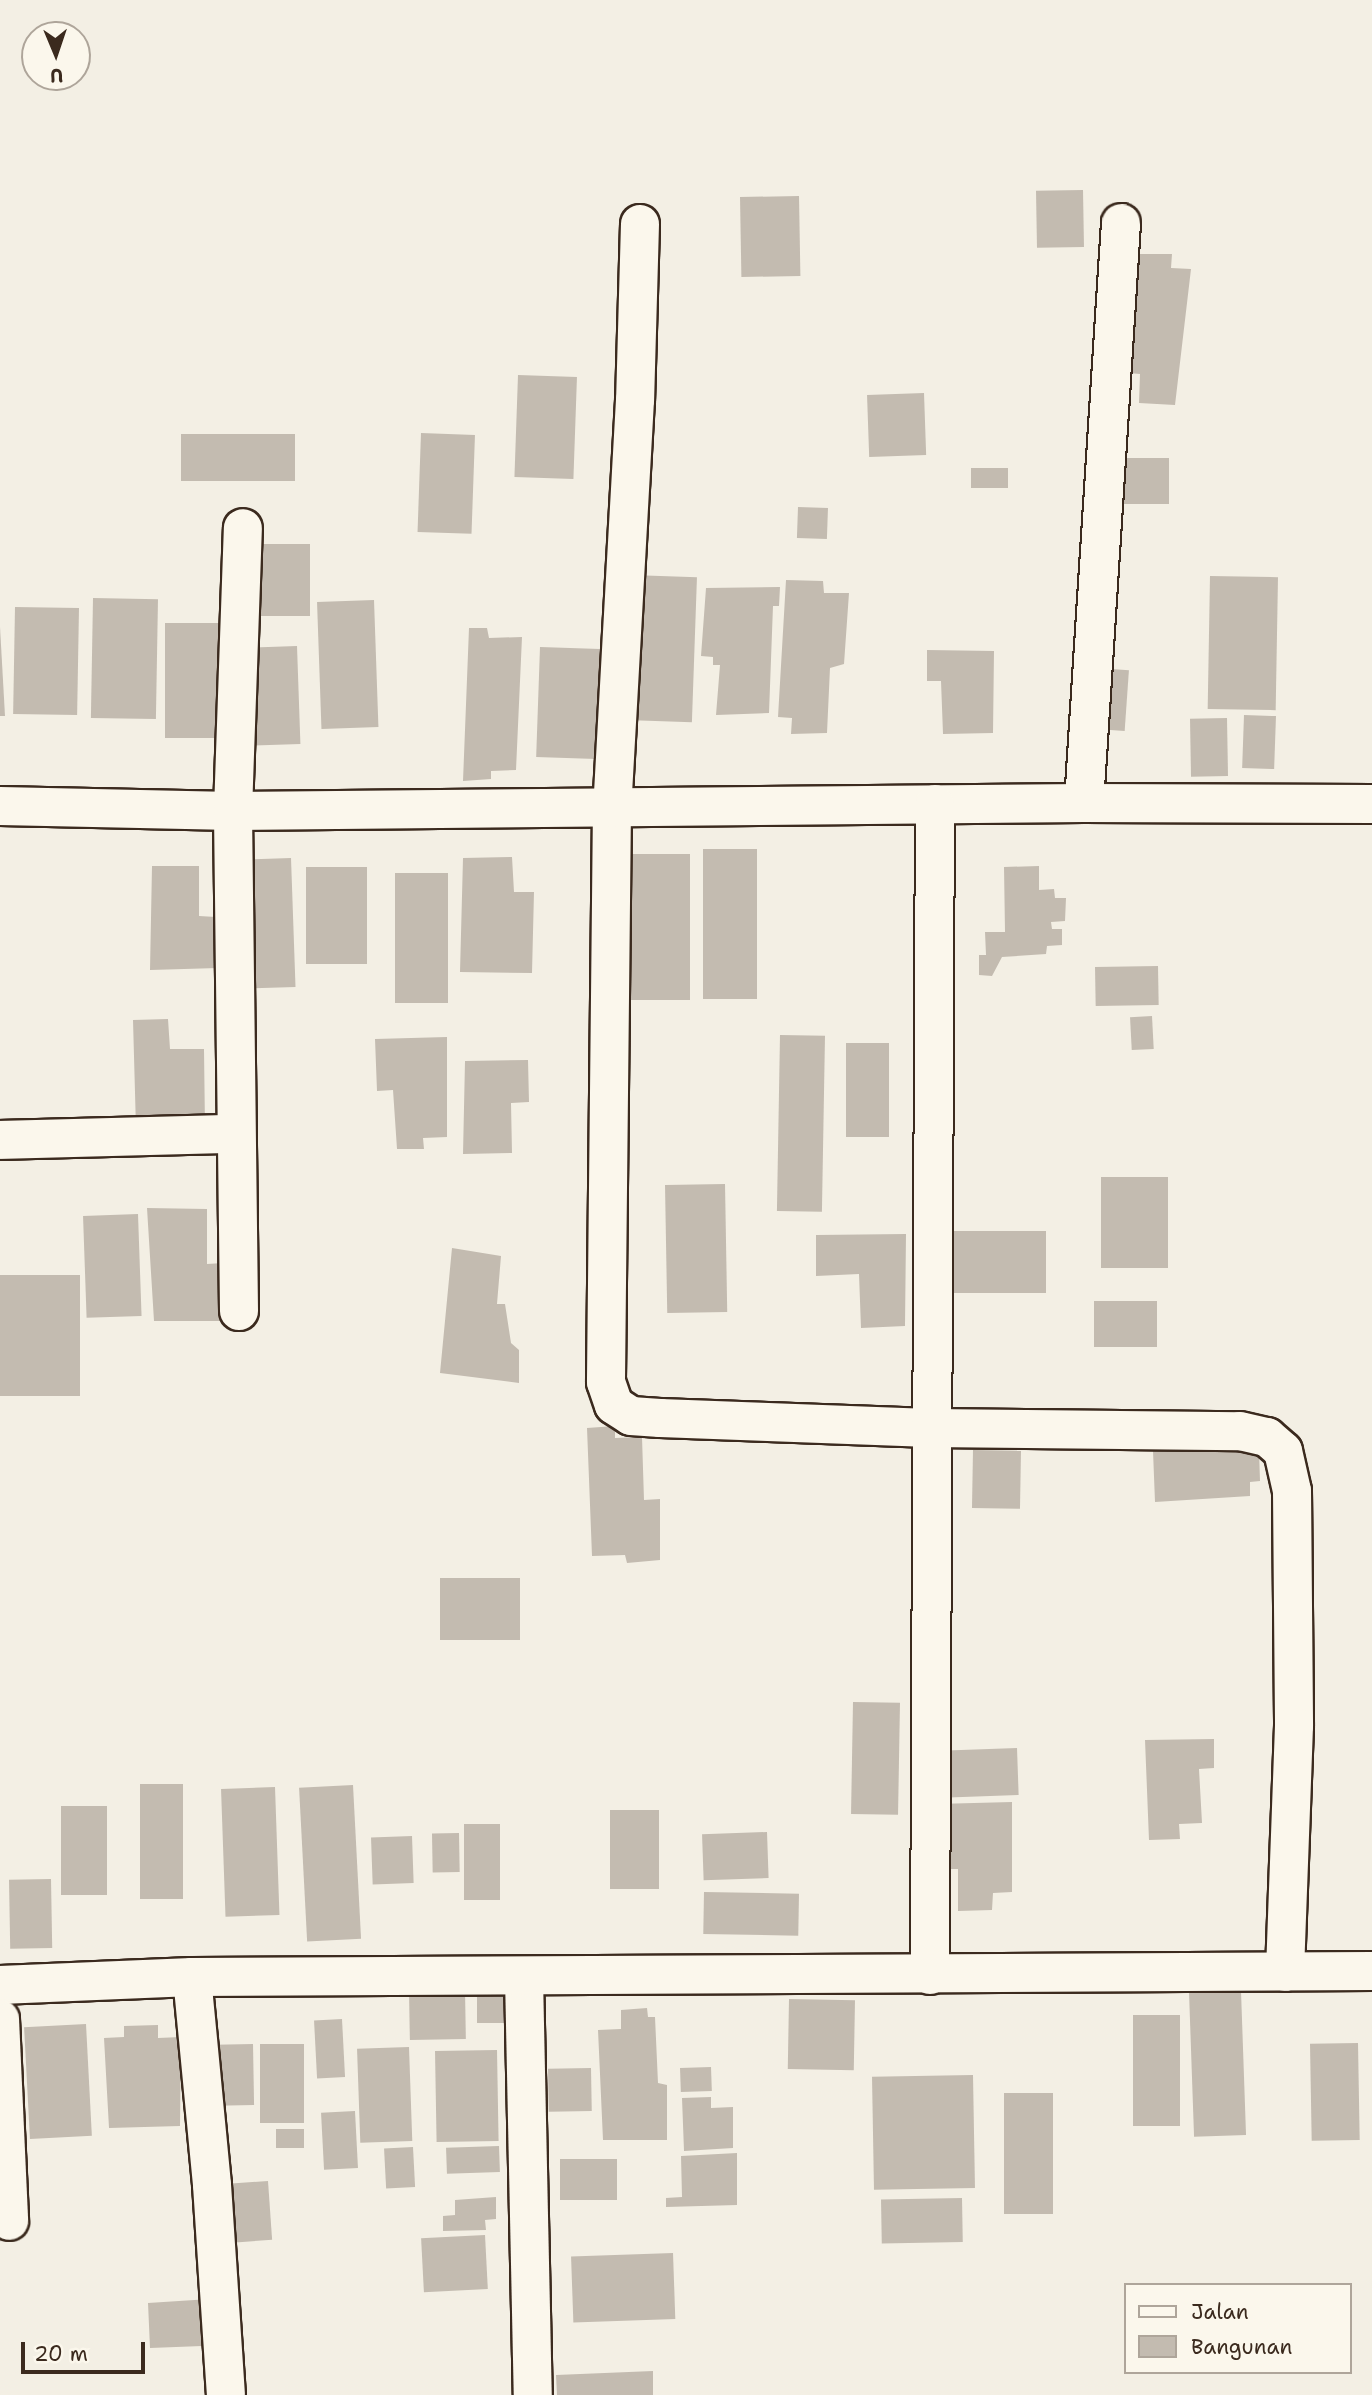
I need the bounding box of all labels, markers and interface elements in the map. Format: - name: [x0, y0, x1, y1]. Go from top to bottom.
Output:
- north arrow: [21, 21, 91, 91]
- text: U: [50, 63, 64, 88]
- legend: [1124, 2283, 1351, 2374]
- text: Jalan: [1191, 2298, 1249, 2326]
- scale bar: [24, 2328, 149, 2372]
- text: Bangunan: [1191, 2333, 1292, 2361]
- text: 20 m: [34, 2340, 88, 2368]

